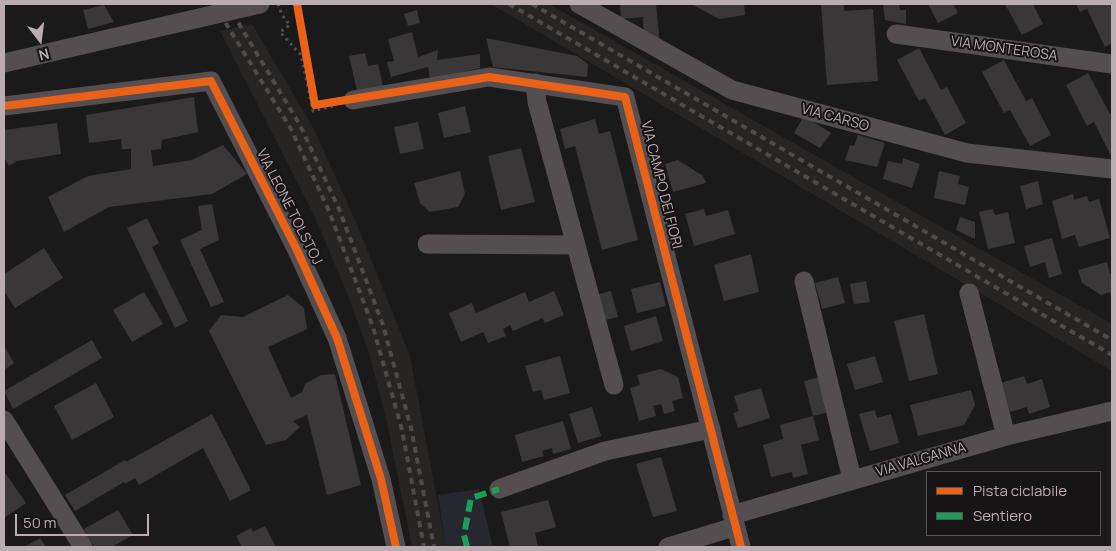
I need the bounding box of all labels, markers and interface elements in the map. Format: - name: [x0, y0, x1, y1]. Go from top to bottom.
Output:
- north arrow: [15, 15, 65, 65]
- street label: VIA MONTEROSA: [950, 33, 1058, 65]
- text: N: [37, 44, 51, 65]
- street label: VIA CARSO: [799, 101, 871, 135]
- street label: VIA CAMPO DEI FIORI: [637, 119, 685, 251]
- street label: VIA LEONE TOLSTOJ: [253, 146, 325, 268]
- street label: VIA VALGANNA: [874, 439, 968, 481]
- legend: [926, 471, 1101, 536]
- text: Pista ciclabile: [973, 480, 1067, 501]
- scale bar: [18, 504, 151, 536]
- text: Sentiero: [973, 505, 1032, 526]
- text: 50 m: [23, 512, 57, 533]

